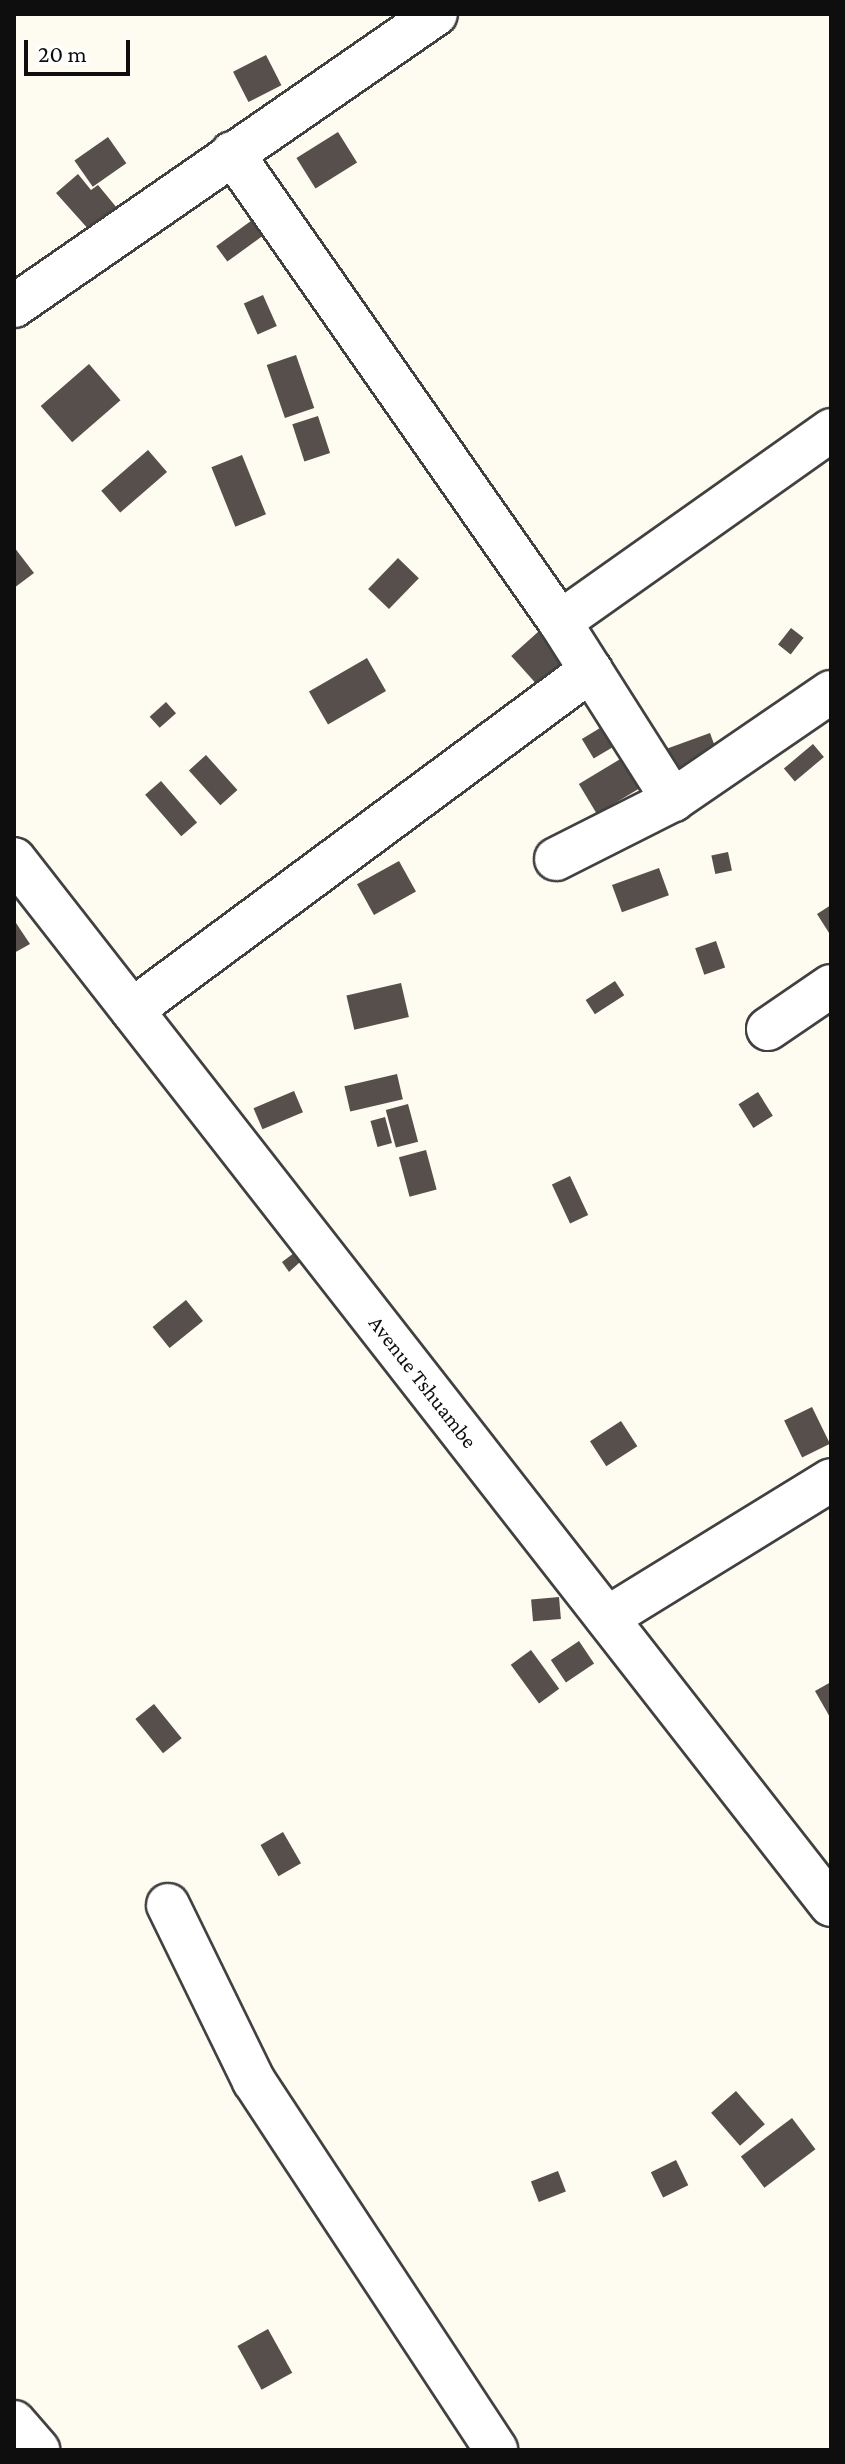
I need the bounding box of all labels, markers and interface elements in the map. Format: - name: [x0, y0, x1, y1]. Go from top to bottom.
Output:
- scale bar: [28, 24, 134, 74]
- text: 20 m: [38, 40, 87, 67]
- street label: Avenue Tshuambe: [363, 1310, 483, 1454]

